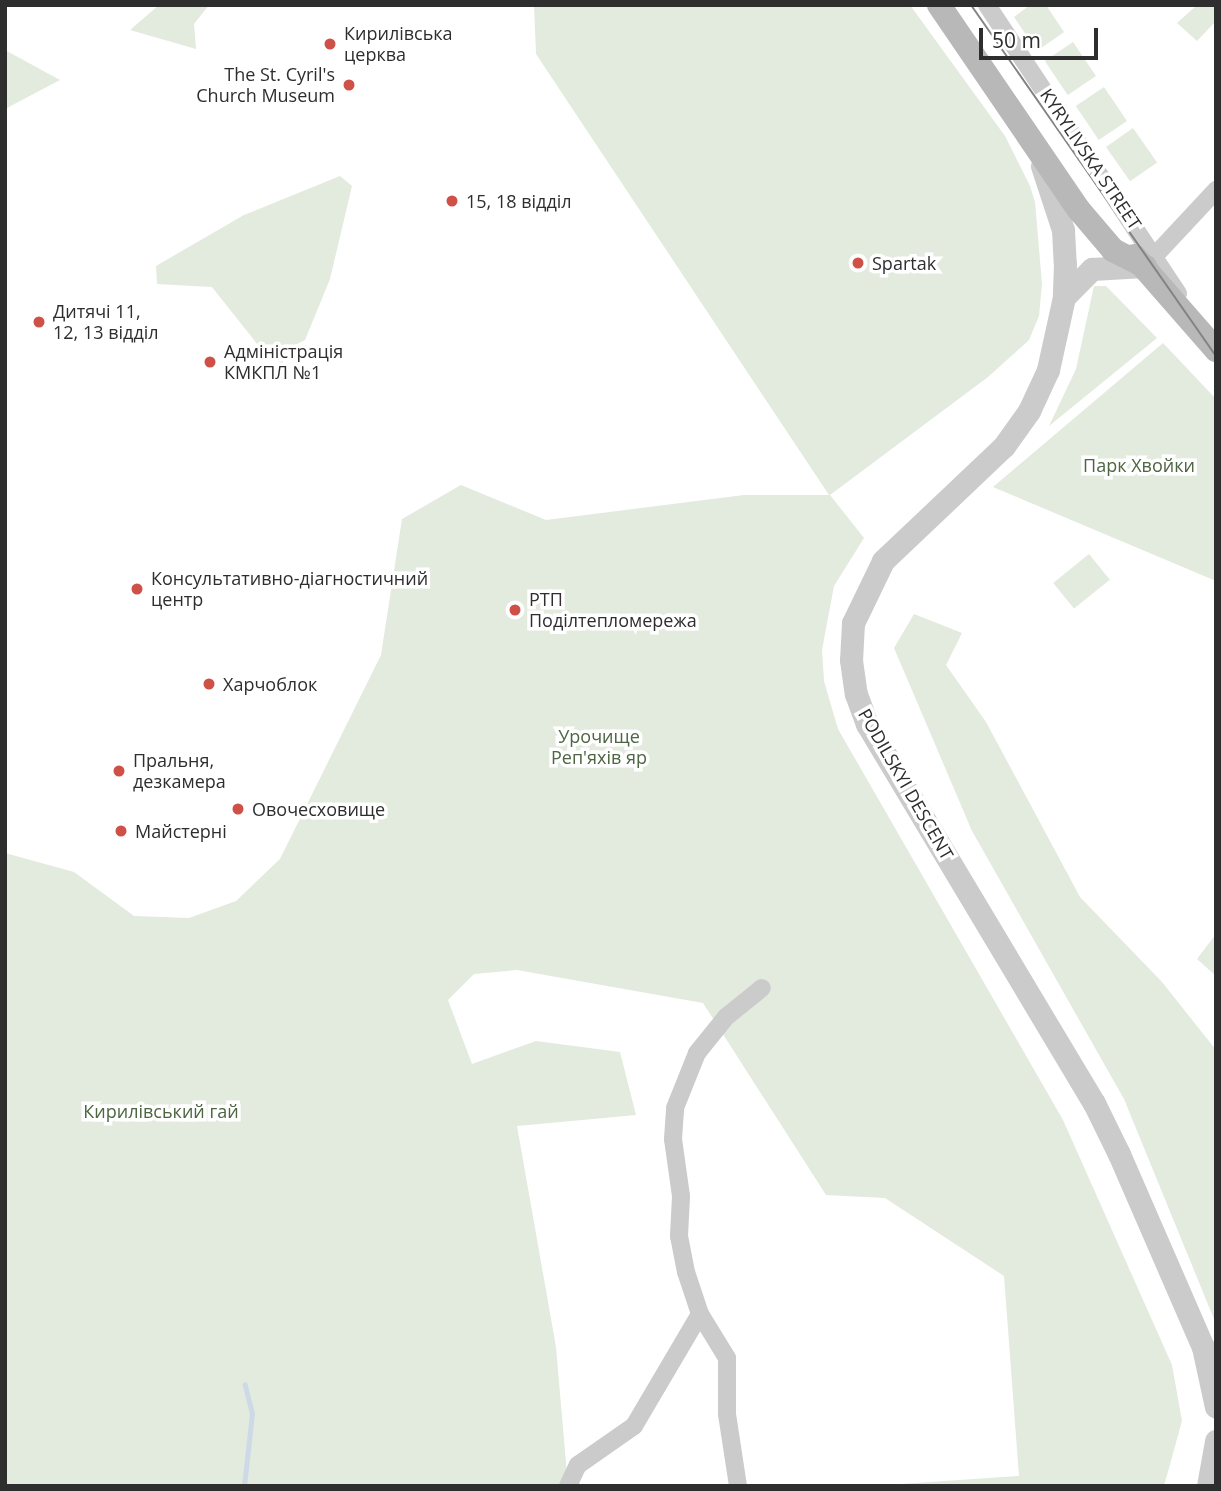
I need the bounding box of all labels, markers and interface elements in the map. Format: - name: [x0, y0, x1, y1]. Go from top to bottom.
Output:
- scale bar: [983, 14, 1102, 58]
- place label: Кирилівська церква: [344, 23, 453, 66]
- text: 50 m: [992, 26, 1041, 54]
- marker: Кирилівська церква: [322, 36, 338, 52]
- place label: The St. Cyril's Church Museum: [196, 64, 335, 106]
- marker: The St. Cyril's Church Museum: [341, 77, 357, 93]
- street label: KYRYLIVSKA STREET: [1036, 84, 1146, 234]
- place label: 15, 18 відділ: [466, 190, 572, 212]
- marker: 15, 18 відділ: [444, 193, 460, 209]
- place label: Spartak: [872, 252, 936, 274]
- marker: Spartak: [850, 255, 866, 271]
- place label: Дитячі 11, 12, 13 відділ: [53, 301, 159, 344]
- marker: Дитячі 11, 12, 13 відділ: [31, 314, 47, 330]
- place label: Адміністрація КМКПЛ №1: [224, 341, 343, 384]
- marker: Адміністрація КМКПЛ №1: [202, 354, 218, 370]
- park label: Парк Хвойки: [1083, 454, 1195, 476]
- place label: Консультативно-діагностичний центр: [151, 568, 428, 610]
- marker: Консультативно-діагностичний центр: [129, 581, 145, 597]
- place label: РТП Поділтепломережа: [529, 589, 697, 632]
- marker: РТП Поділтепломережа: [507, 602, 523, 618]
- place label: Харчоблок: [223, 673, 317, 695]
- marker: Харчоблок: [201, 676, 217, 692]
- street label: PODILSKYI DESCENT: [854, 705, 958, 863]
- park label: Урочище Реп'яхів яр: [551, 726, 647, 768]
- place label: Пральня, дезкамера: [133, 750, 226, 792]
- marker: Пральня, дезкамера: [111, 763, 127, 779]
- place label: Овочесховище: [252, 798, 385, 820]
- marker: Овочесховище: [230, 801, 246, 817]
- place label: Майстерні: [135, 820, 227, 842]
- marker: Майстерні: [113, 823, 129, 839]
- park label: Кирилівський гай: [83, 1100, 239, 1122]

